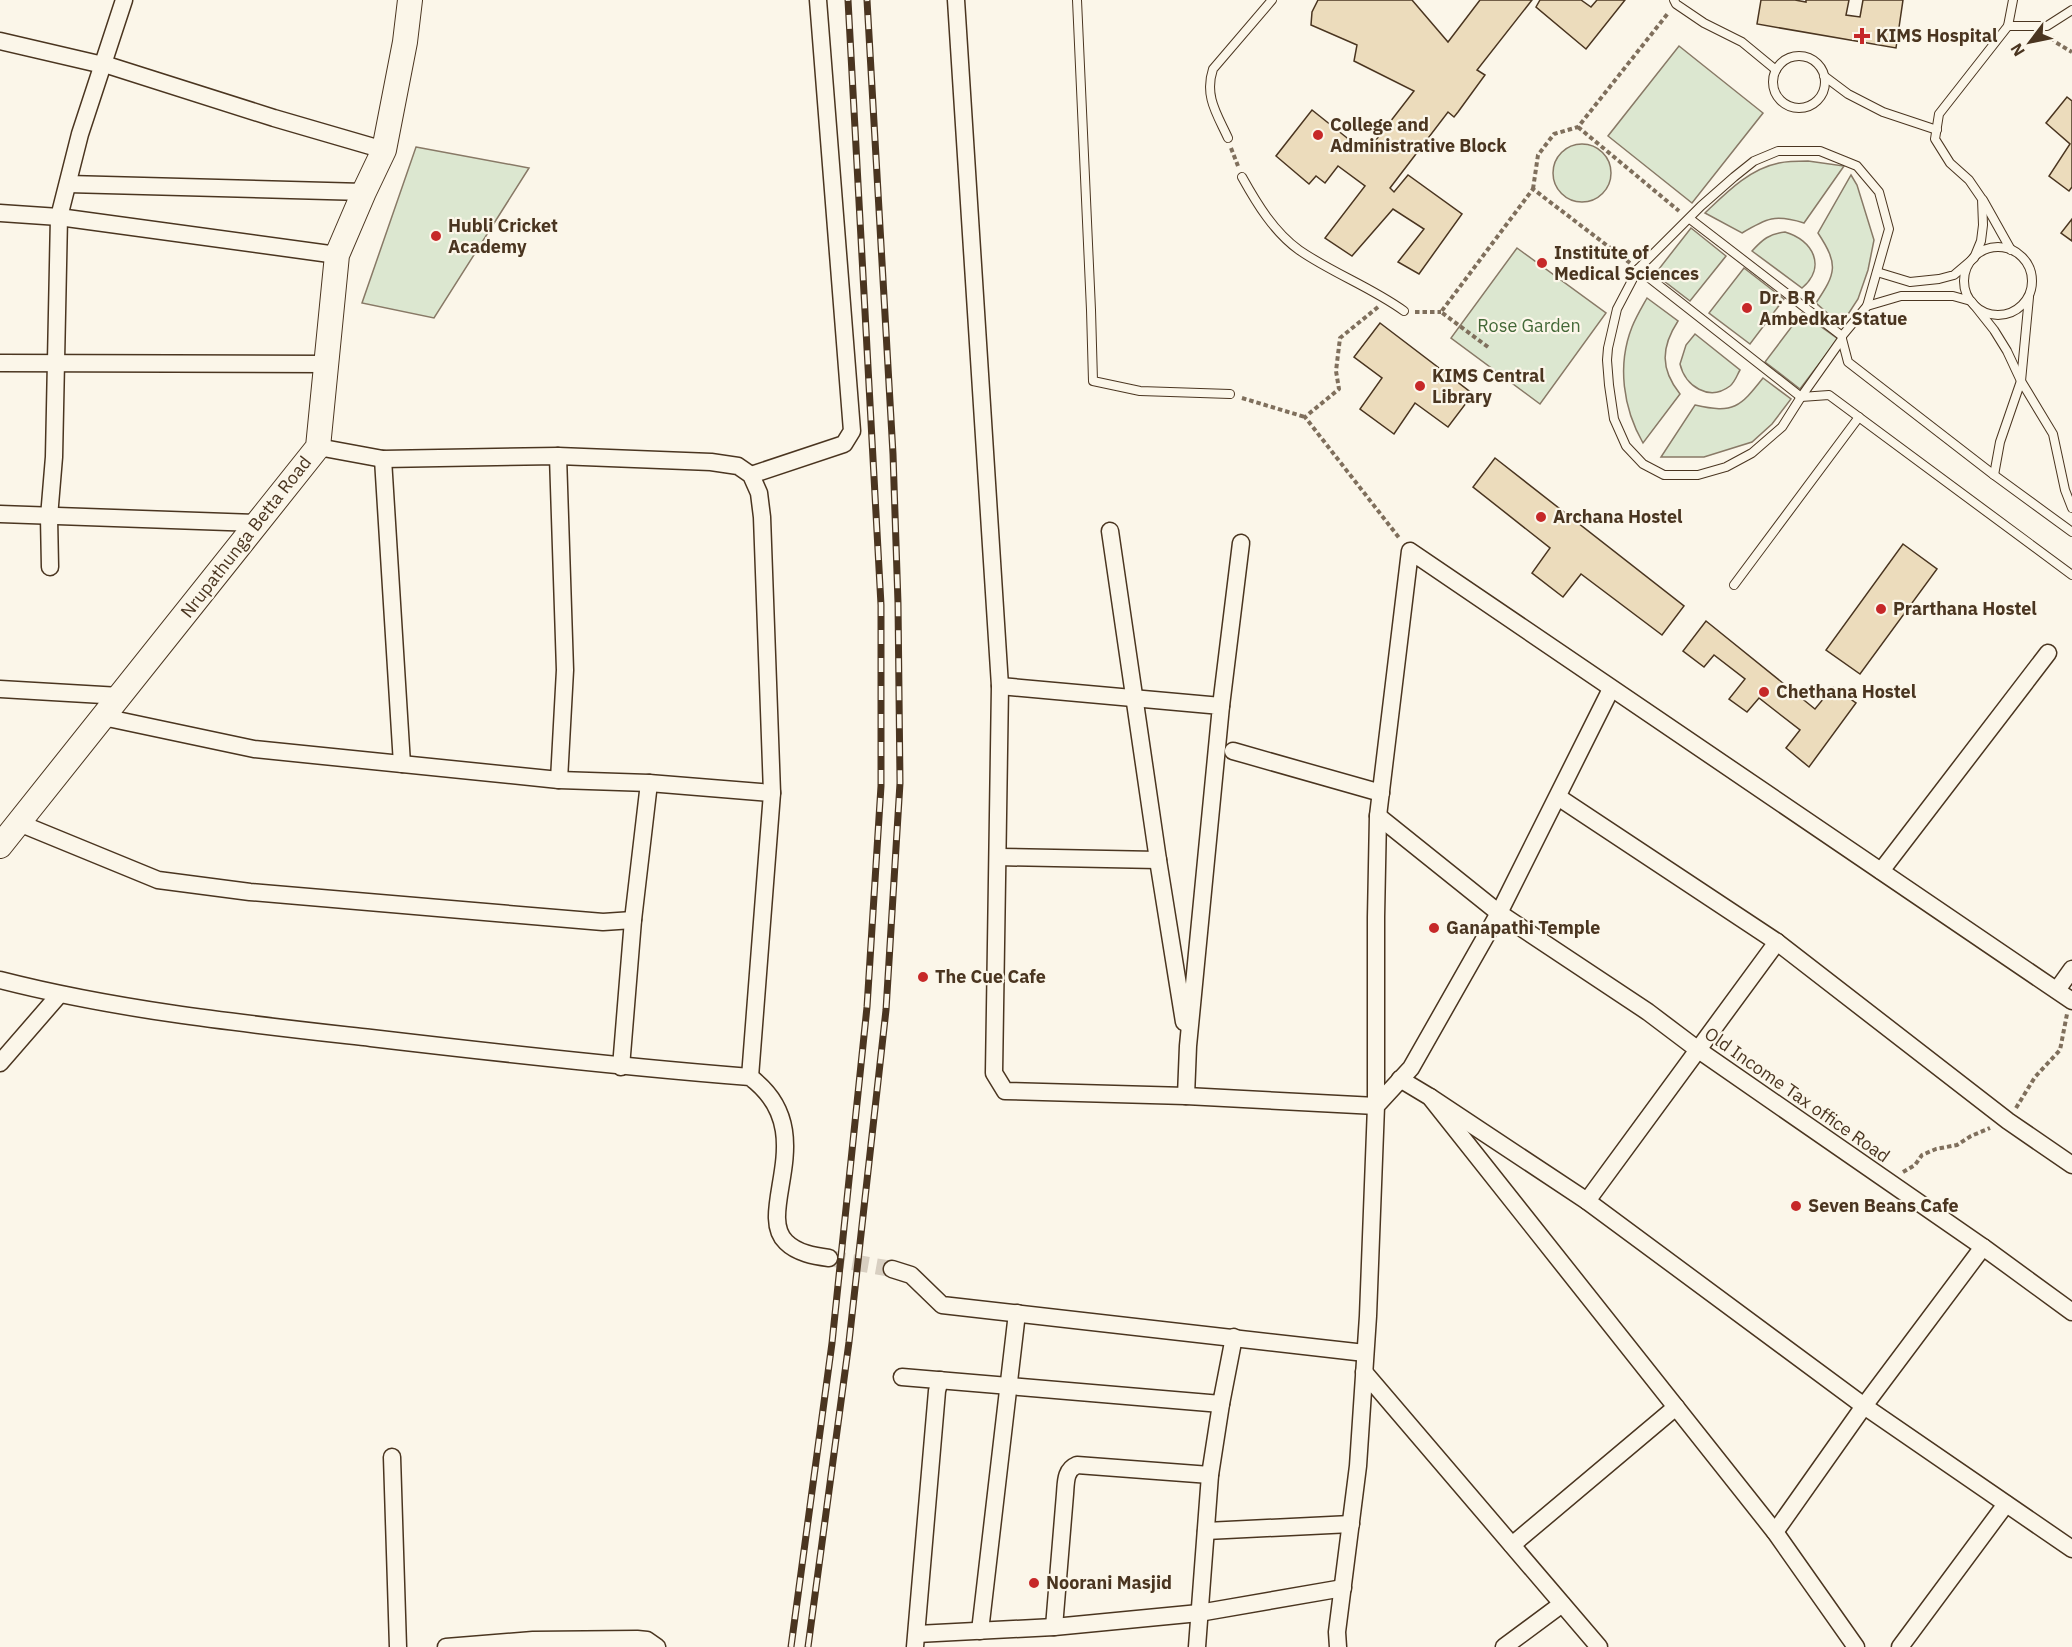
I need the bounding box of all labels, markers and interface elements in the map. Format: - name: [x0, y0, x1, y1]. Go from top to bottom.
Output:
- north arrow: [2000, 12, 2060, 72]
- place label: KIMS Hospital: [1876, 24, 1998, 47]
- marker: KIMS Hospital: [1853, 27, 1871, 45]
- text: N: [2006, 40, 2029, 60]
- place label: College and Administrative Block: [1330, 113, 1507, 157]
- marker: College and Administrative Block: [1311, 128, 1325, 142]
- place label: Hubli Cricket Academy: [448, 214, 558, 258]
- marker: Hubli Cricket Academy: [429, 229, 443, 243]
- place label: Institute of Medical Sciences: [1554, 241, 1699, 285]
- marker: Institute of Medical Sciences: [1535, 256, 1549, 270]
- place label: Dr. B R Ambedkar Statue: [1759, 286, 1907, 330]
- marker: Dr. B R Ambedkar Statue: [1740, 301, 1754, 315]
- park label: Rose Garden: [1477, 314, 1581, 337]
- place label: KIMS Central Library: [1432, 364, 1545, 408]
- marker: KIMS Central Library: [1413, 379, 1427, 393]
- street label: Nrupathunga Betta Road: [175, 451, 316, 622]
- place label: Archana Hostel: [1553, 505, 1683, 528]
- marker: Archana Hostel: [1534, 510, 1548, 524]
- place label: Prarthana Hostel: [1893, 597, 2037, 620]
- marker: Prarthana Hostel: [1874, 602, 1888, 616]
- place label: Chethana Hostel: [1776, 680, 1917, 703]
- marker: Chethana Hostel: [1757, 685, 1771, 699]
- place label: Ganapathi Temple: [1446, 916, 1600, 939]
- marker: Ganapathi Temple: [1427, 921, 1441, 935]
- place label: The Cue Cafe: [935, 965, 1046, 988]
- marker: The Cue Cafe: [916, 970, 930, 984]
- street label: Old Income Tax office Road: [1700, 1022, 1894, 1167]
- place label: Seven Beans Cafe: [1808, 1194, 1959, 1217]
- marker: Seven Beans Cafe: [1789, 1199, 1803, 1213]
- place label: Noorani Masjid: [1046, 1571, 1172, 1594]
- marker: Noorani Masjid: [1027, 1576, 1041, 1590]

